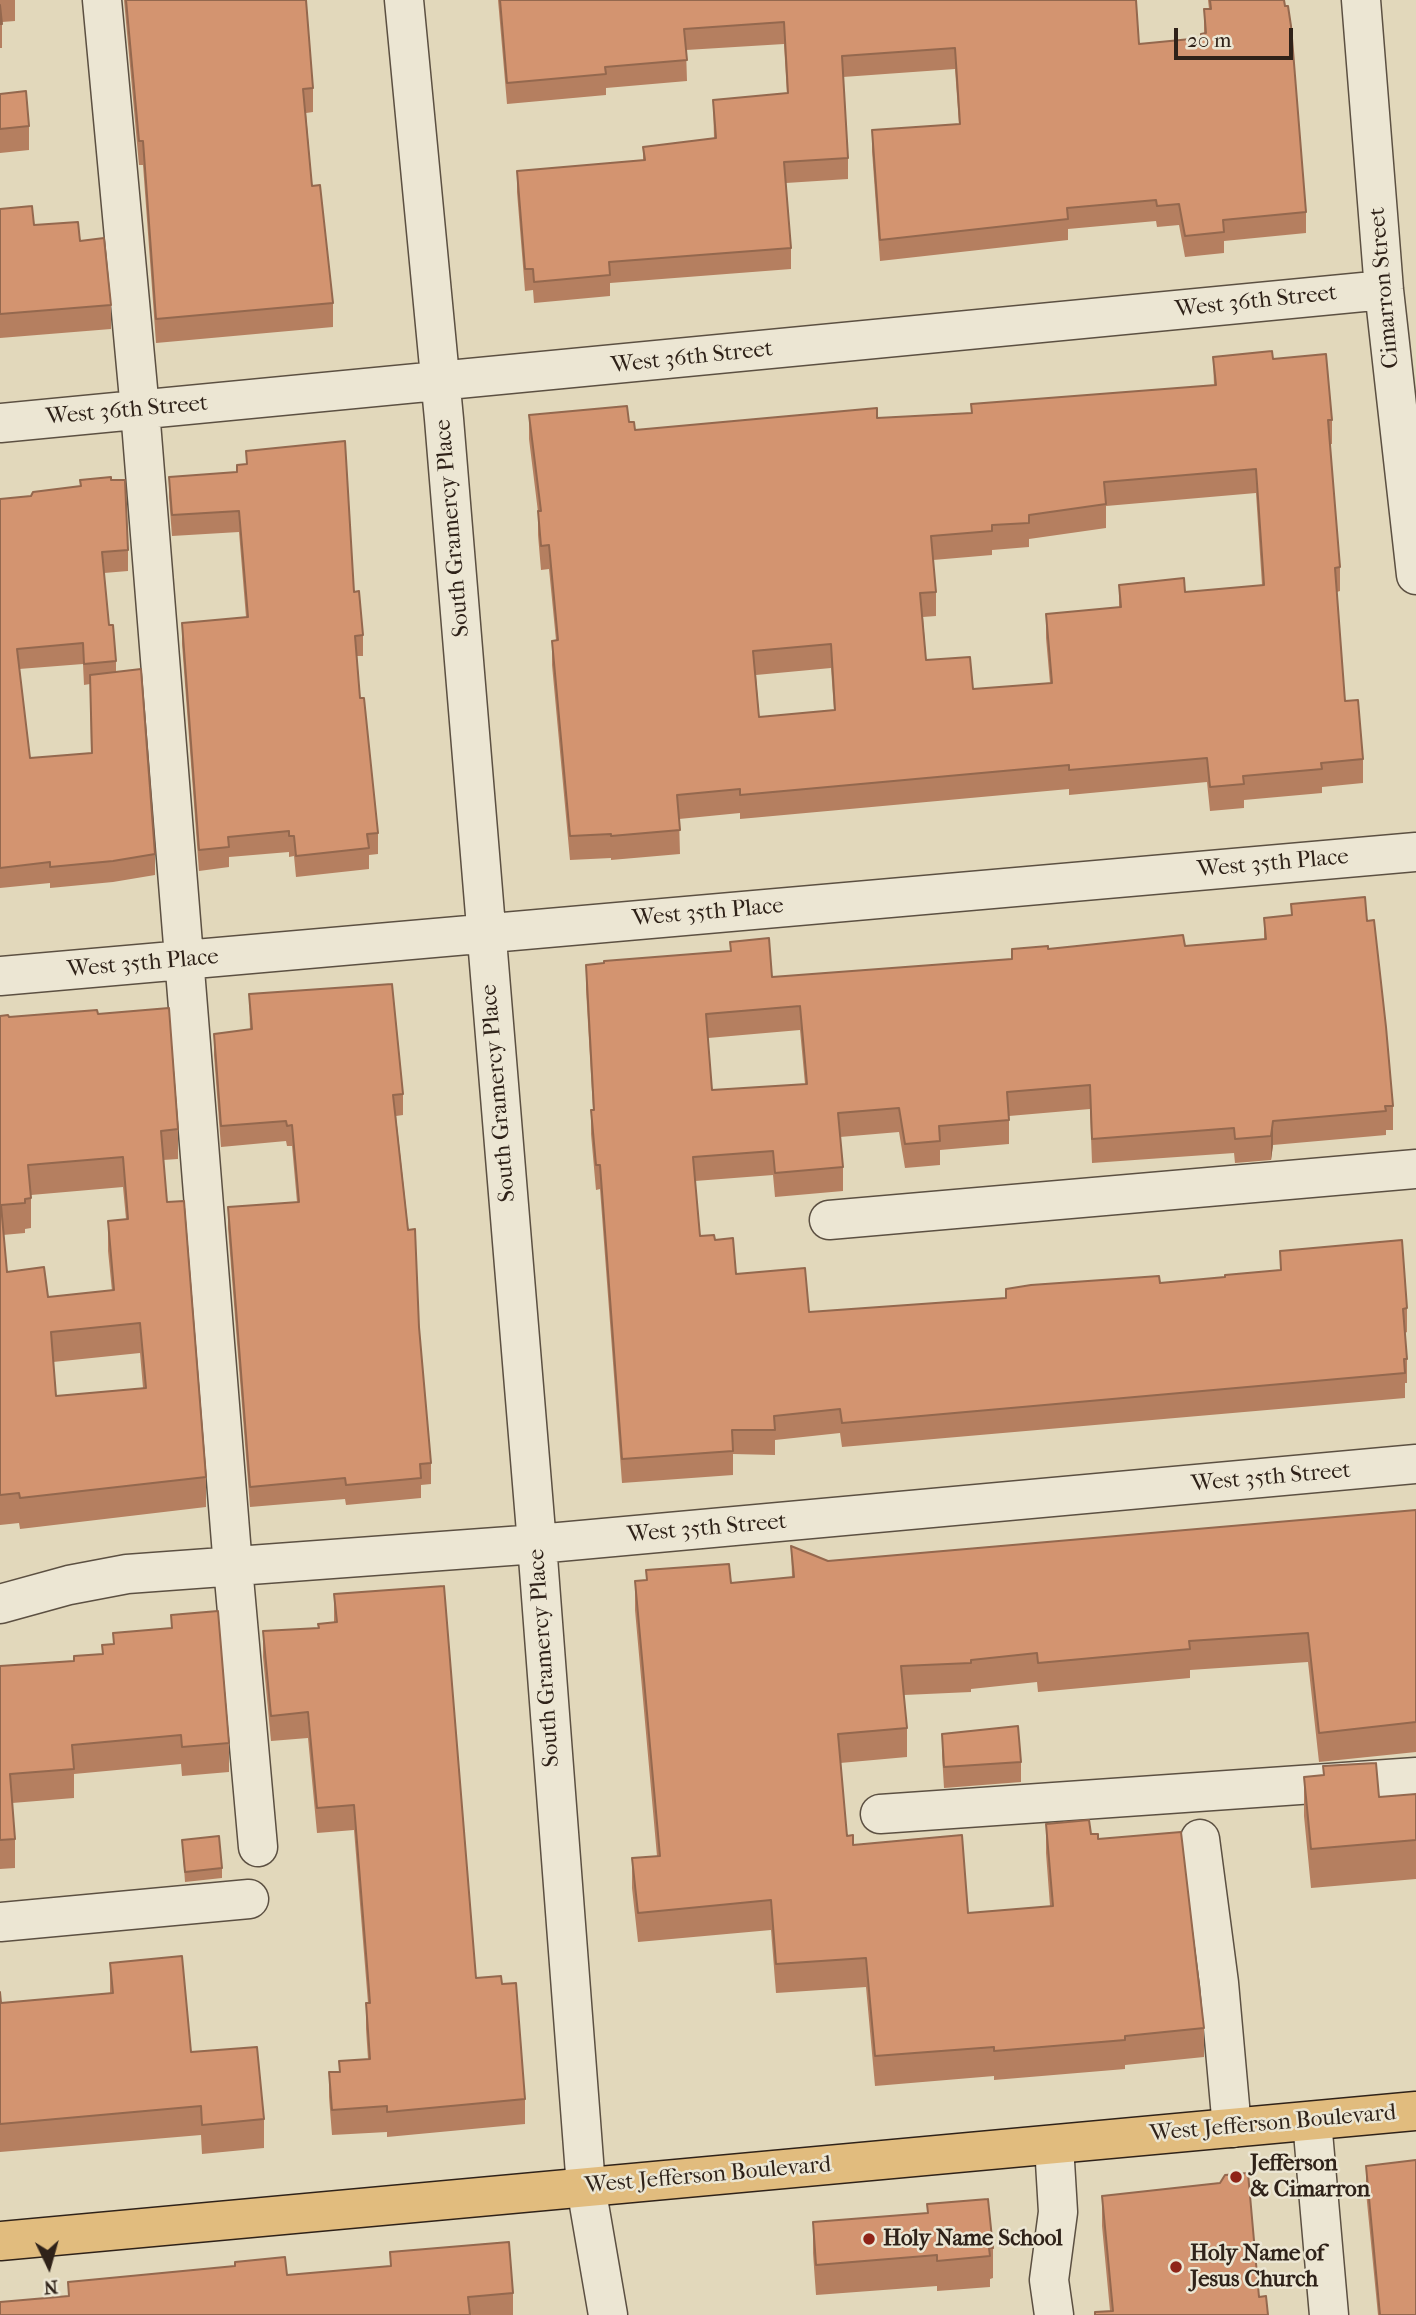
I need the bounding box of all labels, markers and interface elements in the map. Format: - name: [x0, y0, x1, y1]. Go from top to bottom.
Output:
- scale bar: [1178, 14, 1297, 58]
- text: 20 m: [1187, 28, 1231, 52]
- street label: Cimarron Street: [1364, 206, 1406, 370]
- street label: West 36th Street: [1174, 280, 1338, 324]
- street label: West 36th Street: [610, 336, 774, 380]
- street label: West 36th Street: [45, 390, 209, 432]
- street label: South Gramercy Place: [430, 418, 476, 638]
- street label: West 35th Place: [1196, 844, 1350, 884]
- street label: West 35th Place: [631, 893, 785, 933]
- street label: West 35th Place: [66, 944, 220, 984]
- street label: South Gramercy Place: [476, 983, 522, 1203]
- street label: West 35th Street: [1190, 1457, 1352, 1499]
- street label: West 35th Street: [626, 1508, 788, 1550]
- street label: South Gramercy Place: [524, 1548, 566, 1768]
- street label: West Jefferson Boulevard: [1149, 2099, 1397, 2149]
- place label: Jefferson & Cimarron: [1250, 2150, 1370, 2204]
- street label: West Jefferson Boulevard: [584, 2151, 832, 2201]
- marker: Jefferson & Cimarron: [1228, 2169, 1244, 2185]
- place label: Holy Name School: [883, 2225, 1063, 2253]
- north arrow: [14, 2231, 84, 2301]
- marker: Holy Name School: [861, 2231, 877, 2247]
- place label: Holy Name of Jesus Church: [1190, 2240, 1324, 2294]
- marker: Holy Name of Jesus Church: [1168, 2259, 1184, 2275]
- text: N: [43, 2275, 59, 2299]

